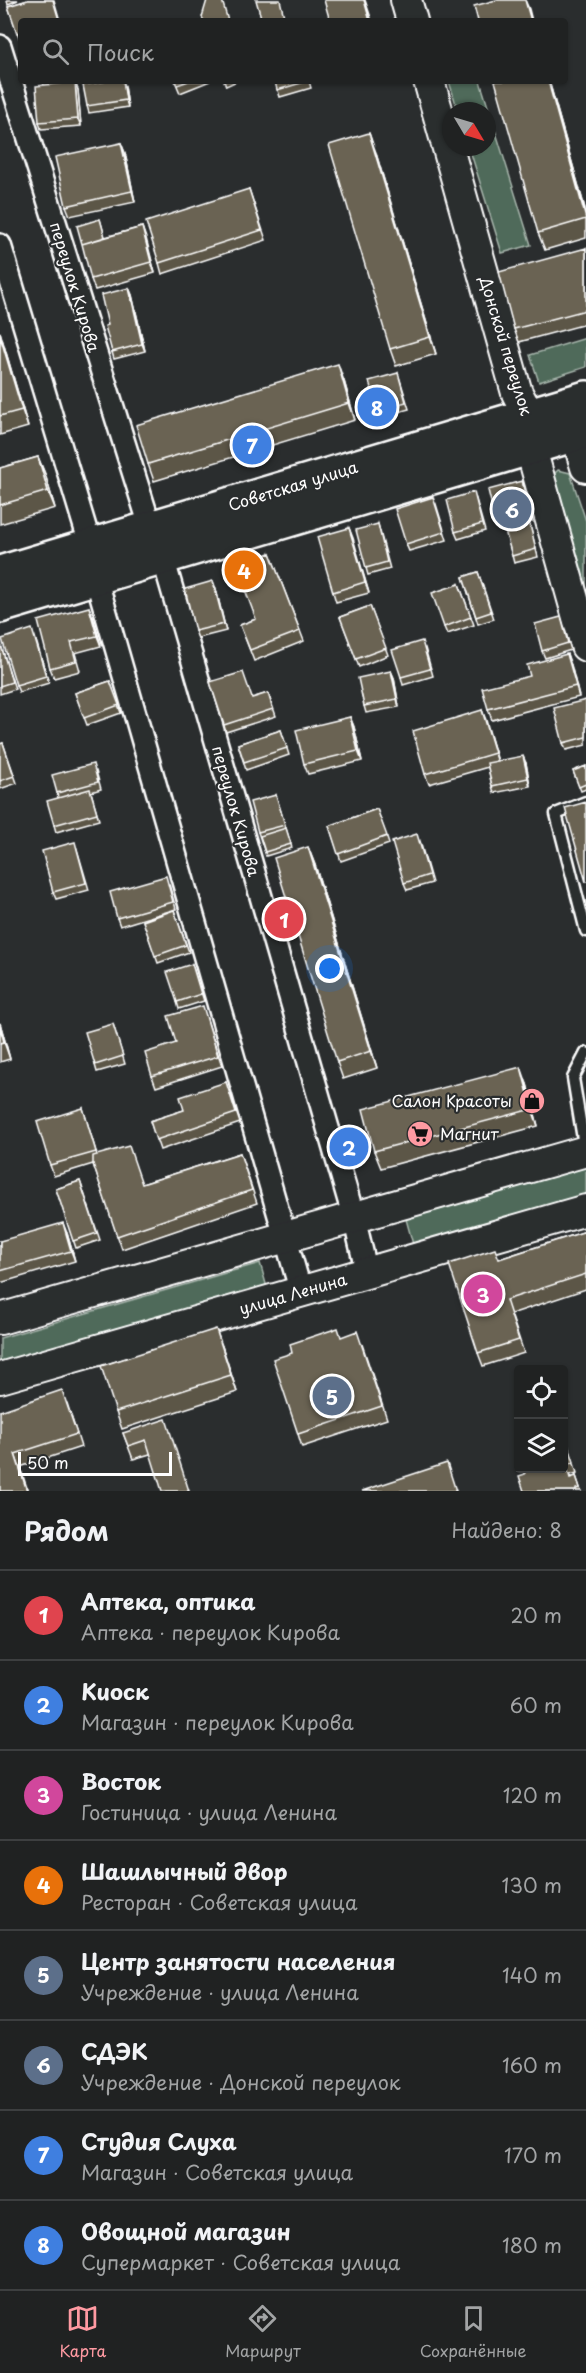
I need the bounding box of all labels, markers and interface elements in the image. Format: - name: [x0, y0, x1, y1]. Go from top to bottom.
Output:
- search box: [18, 18, 568, 84]
- icon: search: [39, 35, 72, 68]
- text: Поиск: [87, 35, 154, 68]
- north arrow: [442, 102, 496, 156]
- street label: переулок Кирова: [45, 219, 107, 355]
- street label: Донской переулок: [474, 272, 540, 419]
- pin: 8: [358, 384, 397, 430]
- pin: 7: [232, 422, 272, 468]
- street label: Советская улица: [225, 454, 360, 516]
- pin: 6: [492, 486, 532, 532]
- pin: 4: [224, 548, 264, 592]
- street label: переулок Кирова: [207, 743, 267, 879]
- pin: 1: [264, 896, 304, 942]
- your location: [315, 954, 344, 983]
- shop icon: Салон Красоты: [517, 1086, 547, 1116]
- place label: Салон Красоты: [392, 1088, 512, 1112]
- supermarket icon: Магнит: [405, 1119, 435, 1149]
- place label: Магнит: [440, 1121, 500, 1145]
- pin: 2: [330, 1124, 368, 1170]
- street label: улица Ленина: [236, 1266, 349, 1320]
- pin: 3: [464, 1272, 502, 1316]
- map controls: [514, 1365, 568, 1473]
- button: locate: [514, 1365, 568, 1419]
- pin: 5: [312, 1374, 352, 1418]
- button: layers: [514, 1419, 568, 1473]
- scale bar: [18, 1449, 172, 1476]
- text: 50 m: [27, 1450, 68, 1474]
- text: Рядом: [24, 1511, 109, 1550]
- text: Найдено: 8: [452, 1515, 562, 1545]
- text: Аптека, оптика: [81, 1584, 256, 1617]
- text: 1: [39, 1600, 48, 1630]
- text: 20 m: [510, 1600, 562, 1630]
- text: Аптека · переулок Кирова: [81, 1617, 340, 1647]
- text: Киоск: [81, 1674, 149, 1707]
- text: 2: [36, 1690, 51, 1720]
- text: 60 m: [510, 1690, 562, 1720]
- text: Магазин · переулок Кирова: [81, 1707, 354, 1737]
- text: Восток: [81, 1764, 161, 1797]
- text: 3: [37, 1780, 50, 1810]
- text: 120 m: [503, 1780, 562, 1810]
- text: Гостиница · улица Ленина: [81, 1797, 337, 1827]
- text: Шашлычный двор: [81, 1854, 287, 1887]
- text: 4: [37, 1870, 50, 1900]
- text: 130 m: [502, 1870, 562, 1900]
- text: Ресторан · Советская улица: [81, 1887, 357, 1917]
- text: Центр занятости населения: [81, 1944, 396, 1977]
- text: 5: [37, 1960, 50, 1990]
- text: 140 m: [502, 1960, 562, 1990]
- text: Учреждение · улица Ленина: [81, 1977, 359, 2007]
- text: СДЭК: [81, 2034, 148, 2067]
- text: 6: [36, 2050, 51, 2080]
- text: 160 m: [502, 2050, 562, 2080]
- text: Учреждение · Донской переулок: [81, 2067, 401, 2097]
- text: Студия Слуха: [81, 2124, 237, 2157]
- text: 7: [38, 2140, 49, 2170]
- text: 170 m: [504, 2140, 562, 2170]
- text: Магазин · Советская улица: [81, 2157, 353, 2187]
- text: Овощной магазин: [81, 2214, 290, 2247]
- text: 8: [37, 2230, 50, 2260]
- text: 180 m: [502, 2230, 562, 2260]
- text: Супермаркет · Советская улица: [81, 2247, 400, 2277]
- tab: Карта: [59, 2302, 106, 2362]
- tab: Маршрут: [225, 2302, 301, 2362]
- tab: Сохранённые: [420, 2302, 527, 2362]

